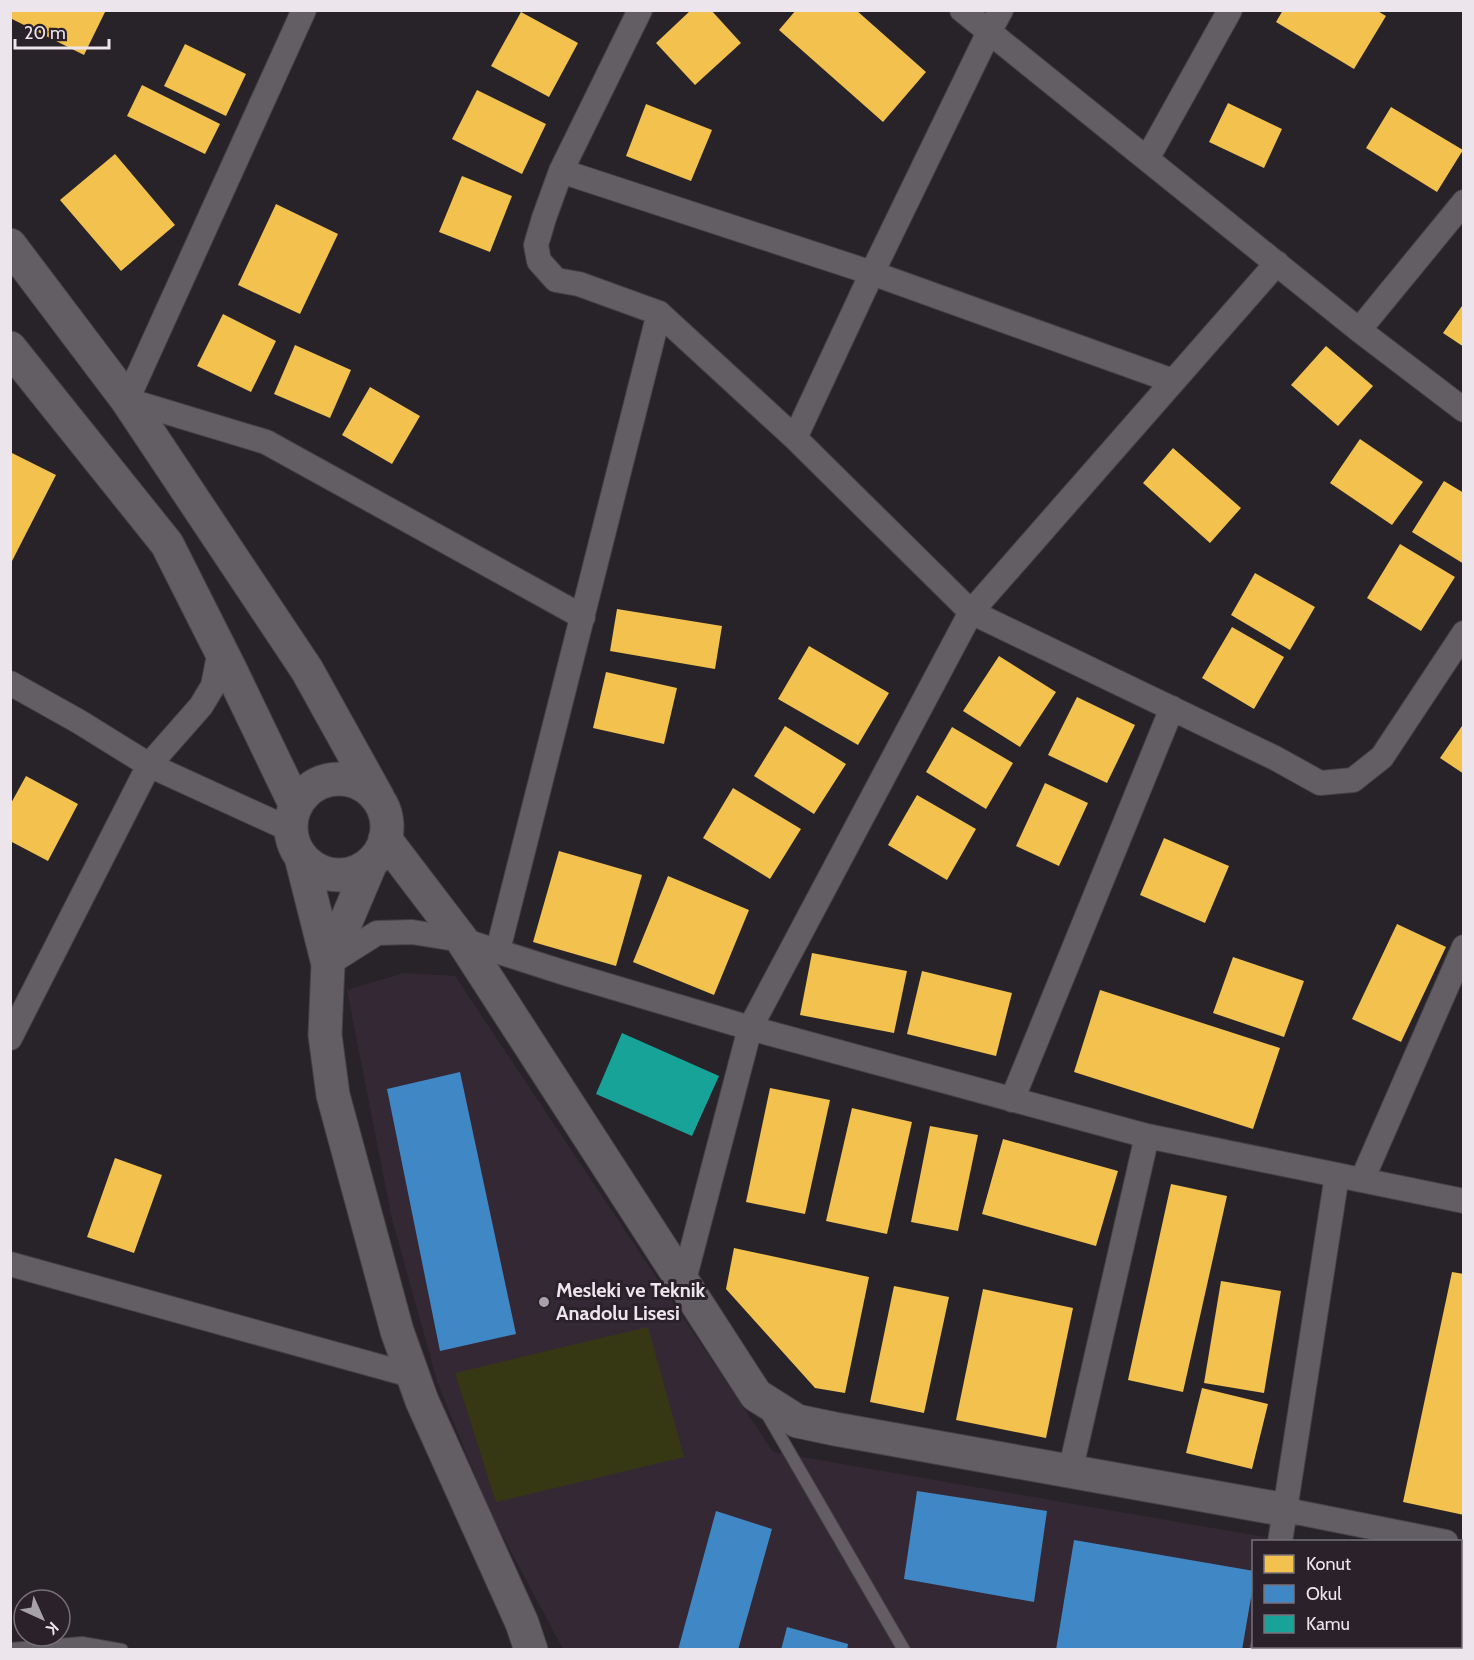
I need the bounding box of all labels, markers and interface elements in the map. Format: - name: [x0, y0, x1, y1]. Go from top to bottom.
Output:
- scale bar: [15, 12, 110, 50]
- text: 20 m: [24, 22, 66, 44]
- place label: Mesleki ve Teknik Anadolu Lisesi: [556, 1278, 706, 1325]
- marker: Mesleki ve Teknik Anadolu Lisesi: [537, 1295, 551, 1309]
- legend: [1252, 1540, 1462, 1648]
- text: Konut: [1306, 1553, 1351, 1575]
- text: Okul: [1306, 1583, 1342, 1605]
- north arrow: [12, 1588, 72, 1648]
- text: Kamu: [1306, 1613, 1350, 1635]
- text: K: [42, 1618, 63, 1639]

